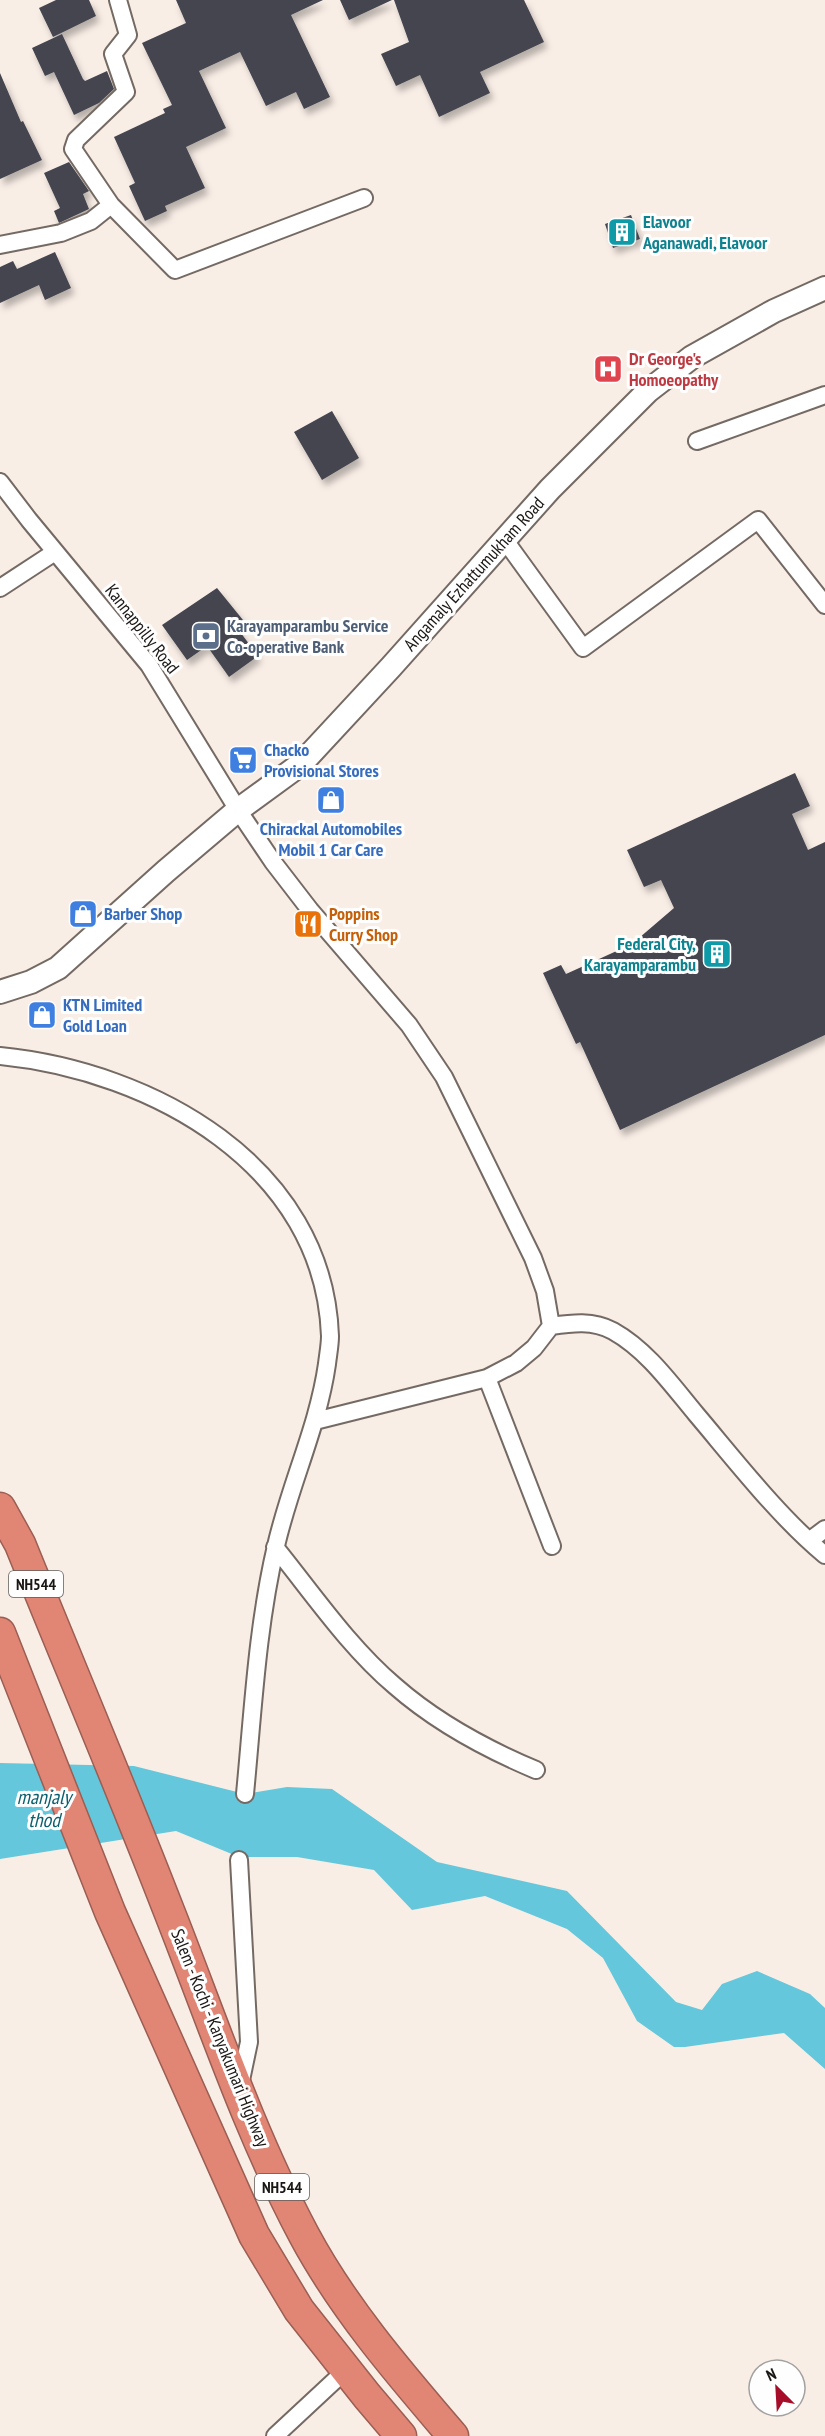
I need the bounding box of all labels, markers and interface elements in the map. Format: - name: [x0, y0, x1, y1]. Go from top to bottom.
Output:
- place label: Elavoor Aganawadi, Elavoor: [642, 210, 768, 254]
- building icon: Elavoor Aganawadi, Elavoor: [606, 216, 638, 248]
- place label: Dr George's Homoeopathy: [629, 347, 719, 391]
- hospital icon: Dr George's Homoeopathy: [592, 353, 624, 385]
- street label: Angamaly Ezhattumukham Road: [398, 492, 549, 655]
- street label: Kannappilly Road: [100, 579, 185, 678]
- place label: Karayamparambu Service Co-operative Bank: [227, 614, 389, 658]
- bank icon: Karayamparambu Service Co-operative Bank: [190, 620, 222, 652]
- place label: Chacko Provisional Stores: [264, 738, 379, 782]
- supermarket icon: Chacko Provisional Stores: [227, 744, 259, 776]
- shop icon: Chirackal Automobiles Mobil 1 Car Care: [315, 784, 347, 816]
- place label: Chirackal Automobiles Mobil 1 Car Care: [260, 817, 402, 861]
- shop icon: Barber Shop: [67, 898, 99, 930]
- place label: Barber Shop: [104, 902, 182, 925]
- place label: Poppins Curry Shop: [329, 902, 398, 946]
- restaurant icon: Poppins Curry Shop: [292, 908, 324, 940]
- place label: Federal City, Karayamparambu: [584, 932, 696, 976]
- building icon: Federal City, Karayamparambu: [701, 938, 733, 970]
- place label: KTN Limited Gold Loan: [63, 993, 142, 1037]
- shop icon: KTN Limited Gold Loan: [26, 999, 58, 1031]
- road number: NH544: [9, 1571, 63, 1597]
- water label: manjaly thod: [17, 1784, 74, 1833]
- street label: Salem - Kochi - Kanyakumari Highway: [166, 1925, 275, 2150]
- road number: NH544: [255, 2174, 309, 2200]
- north arrow: [747, 2358, 807, 2418]
- text: N: [763, 2363, 779, 2385]

